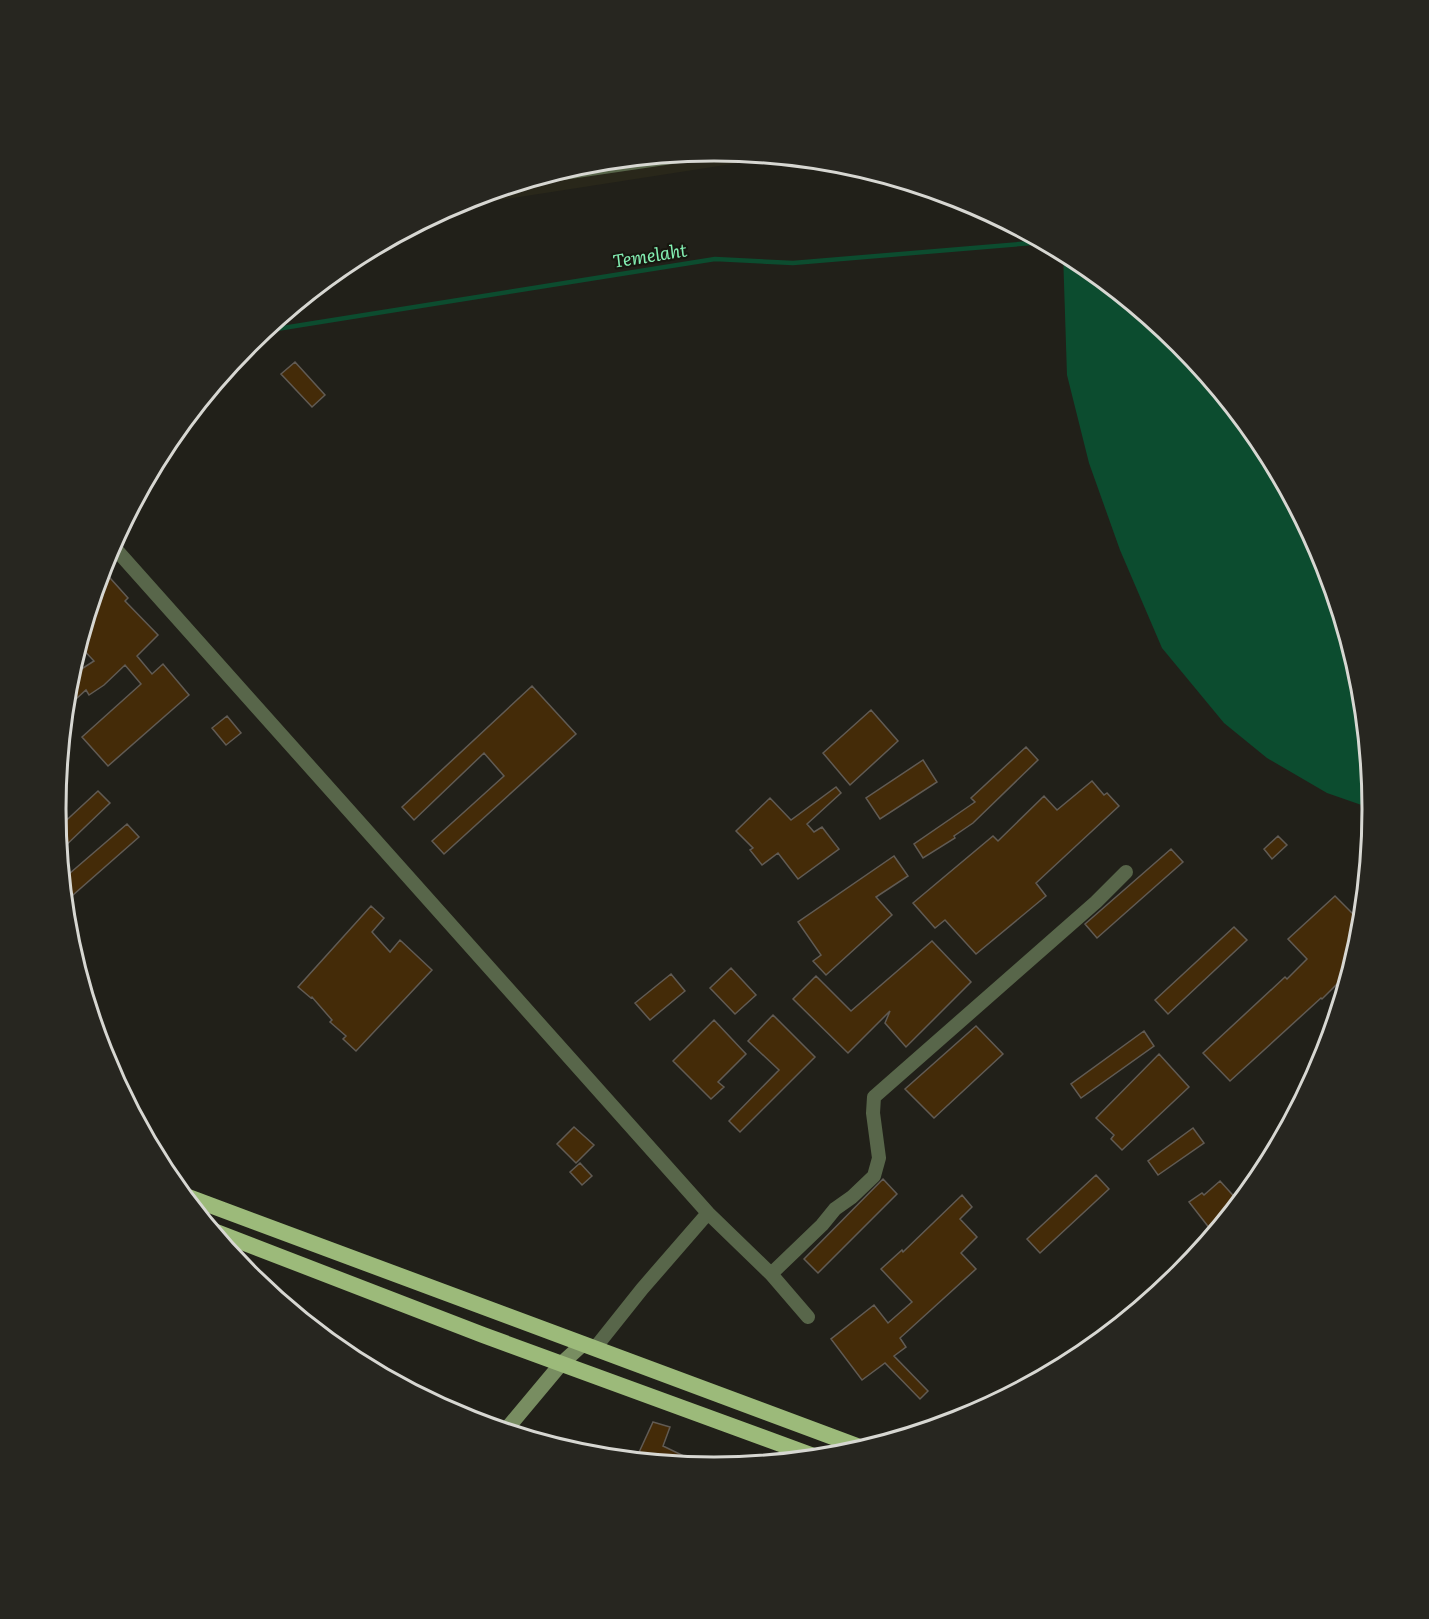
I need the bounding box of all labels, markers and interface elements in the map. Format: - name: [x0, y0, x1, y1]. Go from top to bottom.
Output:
- water label: Temelaht: [611, 235, 689, 274]

